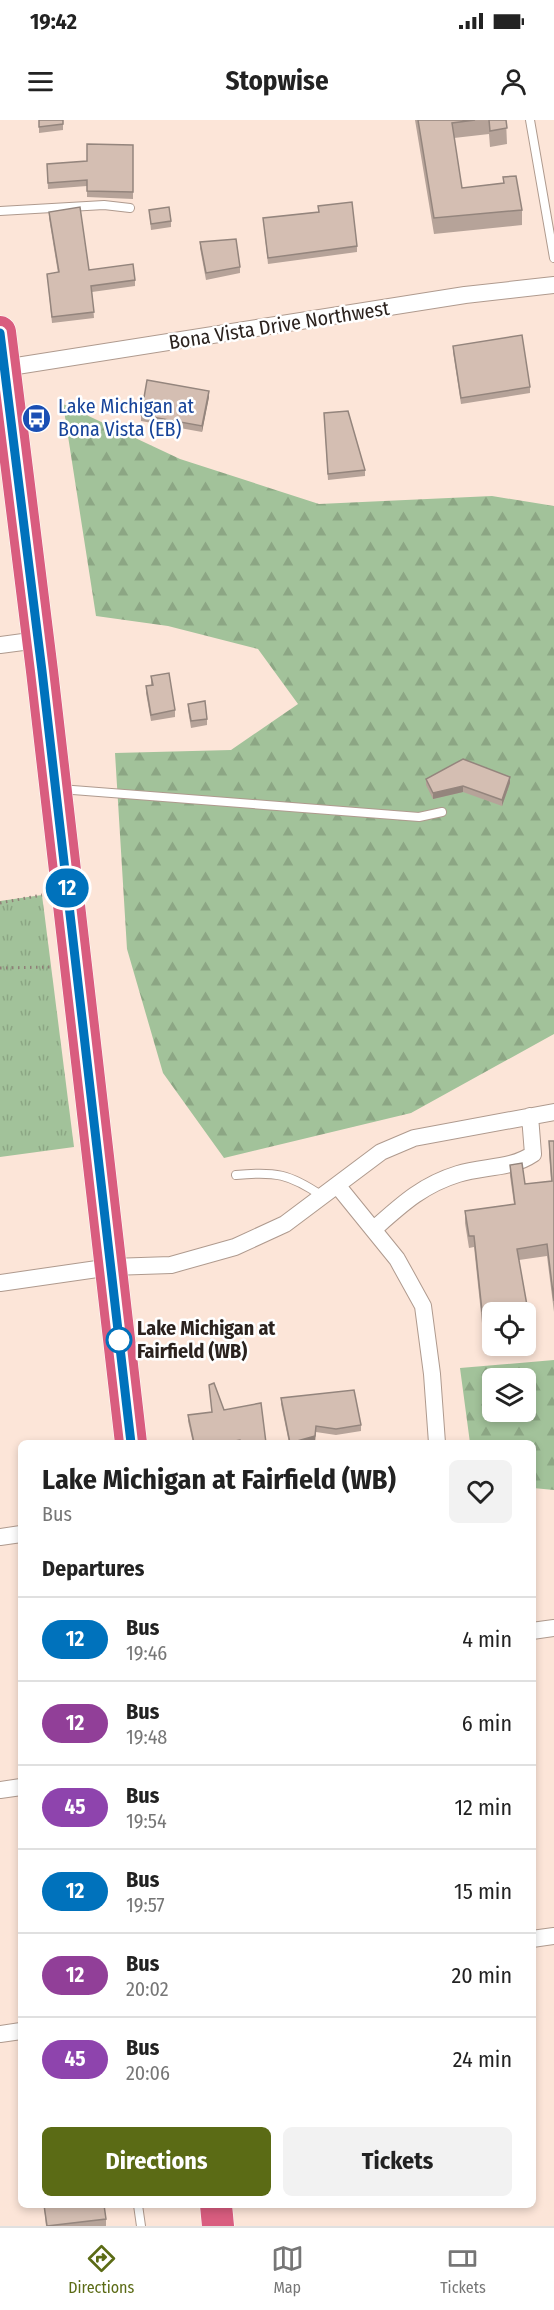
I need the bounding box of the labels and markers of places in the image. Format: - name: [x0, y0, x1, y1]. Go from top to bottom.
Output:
- place label: Lake Michigan at Bona Vista (EB): [58, 394, 194, 441]
- bus stop icon: Lake Michigan at Bona Vista (EB): [21, 402, 53, 434]
- place label: Lake Michigan at Fairfield (WB): [137, 1316, 276, 1363]
- marker: Lake Michigan at Fairfield (WB): [106, 1327, 132, 1353]

